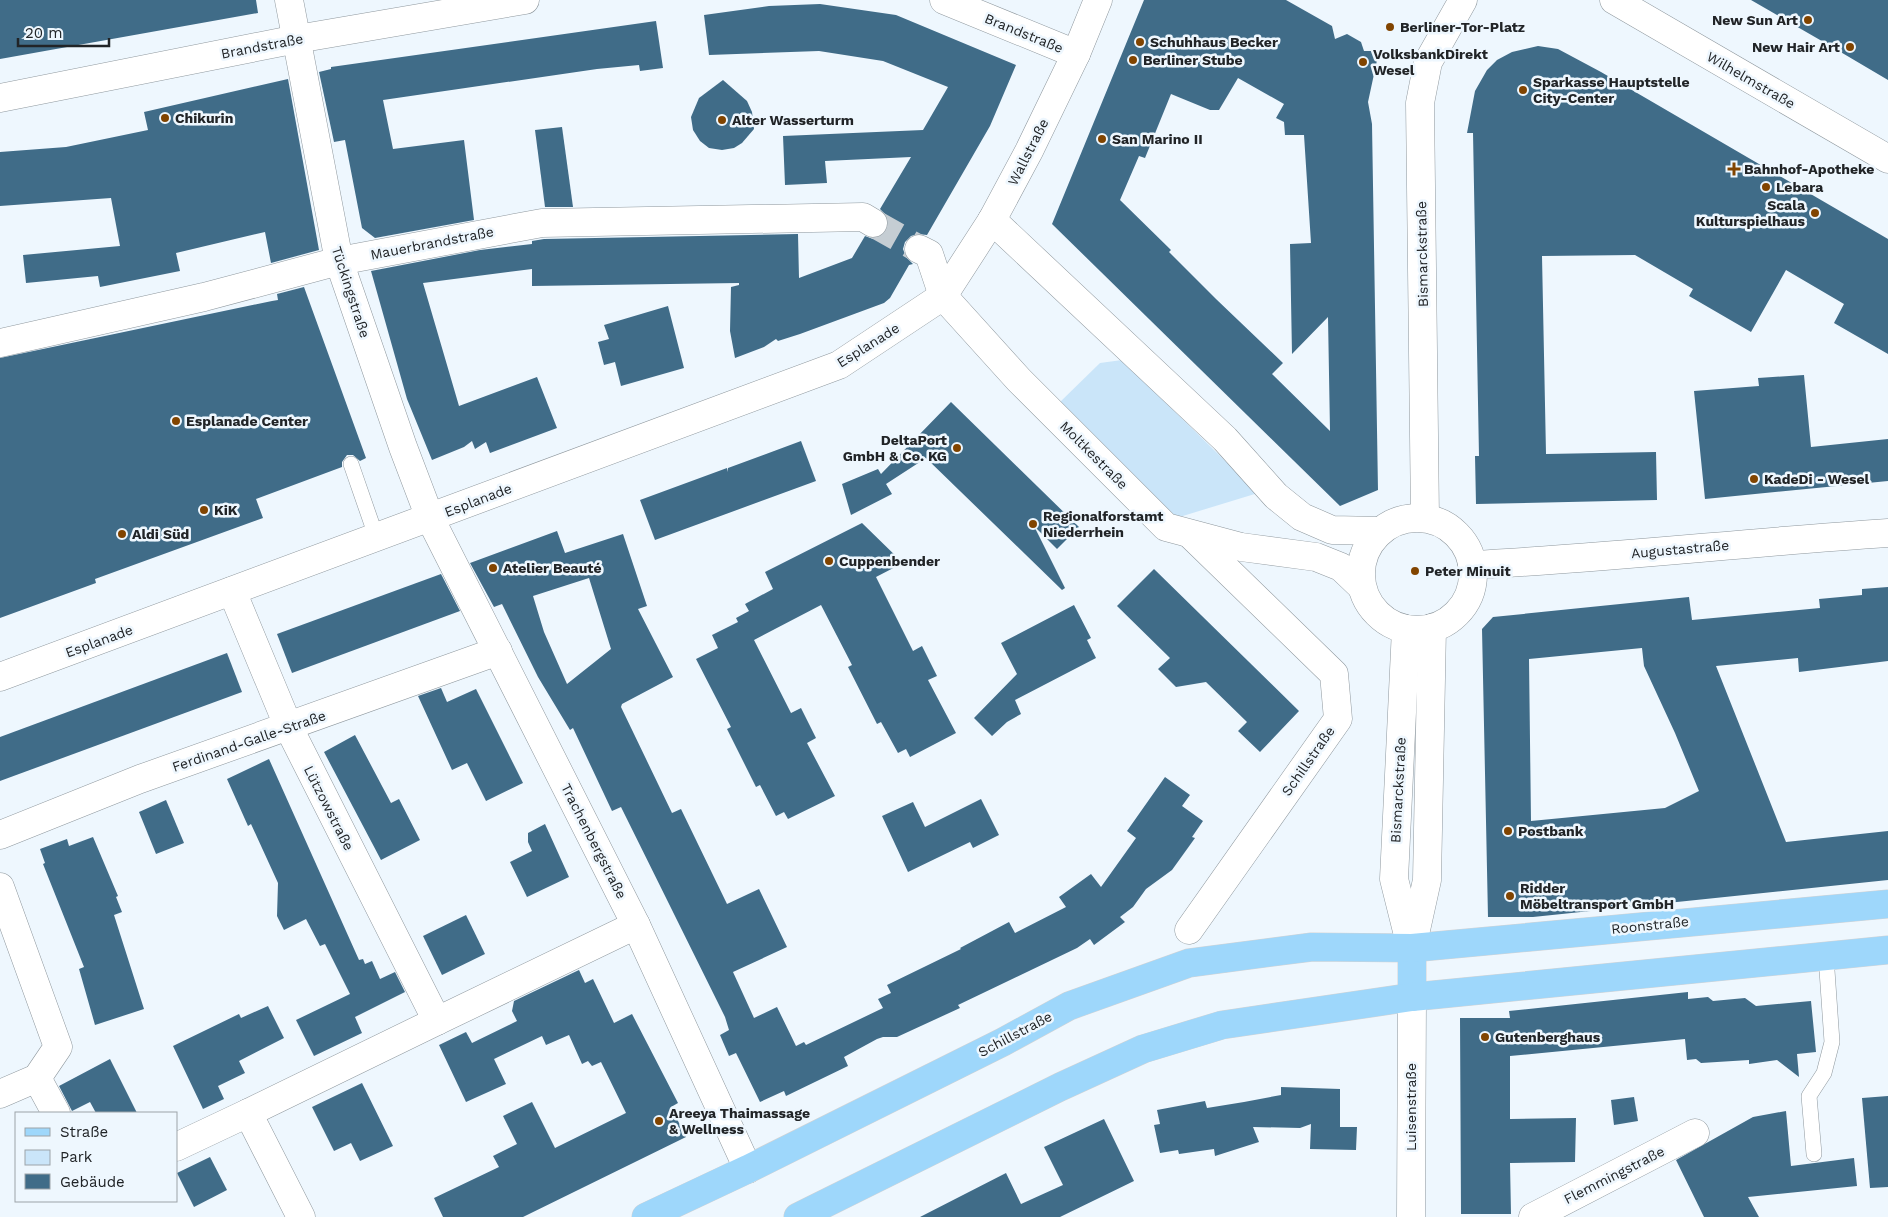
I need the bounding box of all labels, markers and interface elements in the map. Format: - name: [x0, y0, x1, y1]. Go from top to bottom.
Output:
- street label: Brandstraße: [982, 10, 1066, 56]
- place label: New Sun Art: [1712, 12, 1798, 28]
- marker: New Sun Art: [1802, 14, 1814, 26]
- scale bar: [18, 15, 109, 47]
- place label: Berliner-Tor-Platz: [1400, 19, 1525, 35]
- marker: Berliner-Tor-Platz: [1384, 21, 1396, 33]
- text: 20 m: [25, 24, 63, 42]
- street label: Brandstraße: [220, 30, 304, 62]
- place label: Schuhhaus Becker: [1150, 34, 1278, 50]
- marker: Schuhhaus Becker: [1134, 36, 1146, 48]
- place label: New Hair Art: [1752, 39, 1840, 55]
- marker: New Hair Art: [1844, 41, 1856, 53]
- place label: VolksbankDirekt Wesel: [1373, 46, 1488, 78]
- street label: Wilhelmstraße: [1704, 48, 1798, 112]
- place label: Berliner Stube: [1143, 52, 1243, 68]
- marker: Berliner Stube: [1127, 54, 1139, 66]
- marker: VolksbankDirekt Wesel: [1357, 56, 1369, 68]
- place label: Sparkasse Hauptstelle City-Center: [1533, 74, 1690, 106]
- marker: Sparkasse Hauptstelle City-Center: [1517, 84, 1529, 96]
- place label: Chikurin: [175, 110, 233, 126]
- marker: Chikurin: [159, 112, 171, 124]
- place label: Alter Wasserturm: [732, 112, 854, 128]
- marker: Alter Wasserturm: [716, 114, 728, 126]
- street label: Wallstraße: [1004, 116, 1052, 188]
- place label: San Marino II: [1112, 131, 1203, 147]
- marker: San Marino II: [1096, 133, 1108, 145]
- place label: Bahnhof-Apotheke: [1744, 161, 1874, 177]
- marker: Bahnhof-Apotheke: [1728, 163, 1740, 175]
- place label: Lebara: [1776, 179, 1824, 195]
- marker: Lebara: [1760, 181, 1772, 193]
- place label: Scala Kulturspielhaus: [1696, 197, 1806, 229]
- street label: Bismarckstraße: [1413, 201, 1431, 307]
- marker: Scala Kulturspielhaus: [1809, 207, 1821, 219]
- street label: Mauerbrandstraße: [369, 223, 495, 263]
- street label: Tückingstraße: [329, 244, 373, 340]
- street label: Esplanade: [834, 319, 902, 371]
- place label: Esplanade Center: [186, 413, 308, 429]
- marker: Esplanade Center: [170, 415, 182, 427]
- street label: Moltkestraße: [1057, 418, 1131, 492]
- place label: DeltaPort GmbH & Co. KG: [843, 432, 947, 464]
- marker: DeltaPort GmbH & Co. KG: [951, 442, 963, 454]
- place label: KadeDi - Wesel: [1764, 471, 1870, 487]
- marker: KadeDi - Wesel: [1748, 473, 1760, 485]
- street label: Esplanade: [442, 480, 514, 520]
- place label: KiK: [214, 502, 238, 518]
- marker: KiK: [198, 504, 210, 516]
- place label: Regionalforstamt Niederrhein: [1043, 508, 1163, 540]
- marker: Regionalforstamt Niederrhein: [1027, 518, 1039, 530]
- place label: Aldi Süd: [132, 526, 189, 542]
- marker: Aldi Süd: [116, 528, 128, 540]
- street label: Augustastraße: [1630, 537, 1730, 561]
- place label: Cuppenbender: [839, 553, 940, 569]
- marker: Cuppenbender: [823, 555, 835, 567]
- place label: Atelier Beauté: [503, 560, 602, 576]
- marker: Atelier Beauté: [487, 562, 499, 574]
- place label: Peter Minuit: [1425, 563, 1511, 579]
- marker: Peter Minuit: [1409, 565, 1421, 577]
- street label: Esplanade: [63, 621, 135, 661]
- street label: Ferdinand-Galle-Straße: [170, 707, 328, 775]
- street label: Schillstraße: [1278, 723, 1338, 799]
- street label: Bismarckstraße: [1387, 737, 1409, 843]
- street label: Lützowstraße: [301, 763, 357, 853]
- street label: Trachenbergstraße: [558, 781, 630, 901]
- place label: Postbank: [1518, 823, 1584, 839]
- marker: Postbank: [1502, 825, 1514, 837]
- place label: Ridder Möbeltransport GmbH: [1520, 880, 1674, 912]
- marker: Ridder Möbeltransport GmbH: [1504, 890, 1516, 902]
- street label: Roonstraße: [1610, 913, 1690, 937]
- street label: Schillstraße: [975, 1008, 1055, 1060]
- place label: Gutenberghaus: [1495, 1029, 1601, 1045]
- marker: Gutenberghaus: [1479, 1031, 1491, 1043]
- street label: Luisenstraße: [1403, 1063, 1419, 1151]
- place label: Areeya Thaimassage & Wellness: [669, 1105, 810, 1137]
- legend: [15, 1112, 178, 1202]
- marker: Areeya Thaimassage & Wellness: [653, 1115, 665, 1127]
- text: Straße: [60, 1123, 108, 1141]
- street label: Flemmingstraße: [1561, 1143, 1667, 1207]
- text: Park: [60, 1148, 93, 1166]
- text: Gebäude: [60, 1173, 125, 1191]

